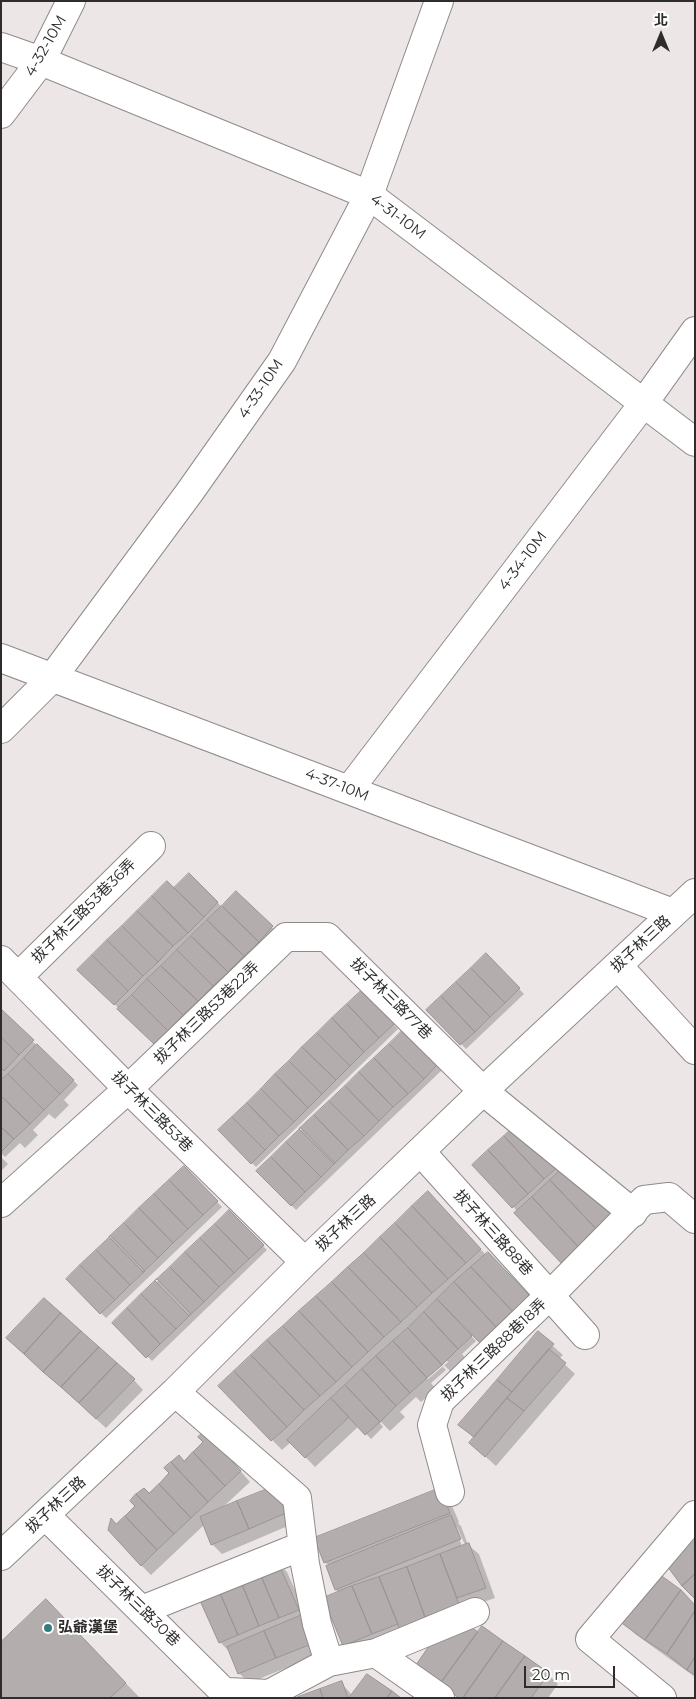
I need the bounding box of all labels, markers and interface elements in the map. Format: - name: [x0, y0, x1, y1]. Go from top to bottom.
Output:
- north arrow: [636, 10, 686, 60]
- text: 北: [654, 11, 668, 29]
- street label: 4-32-10M: [21, 12, 71, 80]
- street label: 4-31-10M: [367, 190, 429, 244]
- street label: 4-33-10M: [235, 356, 287, 422]
- street label: 4-34-10M: [495, 528, 551, 594]
- street label: 4-37-10M: [303, 765, 371, 805]
- street label: 拔子林三路53巷36弄: [28, 855, 140, 967]
- street label: 拔子林三路: [607, 912, 675, 976]
- street label: 拔子林三路77巷: [347, 955, 435, 1043]
- street label: 拔子林三路53巷22弄: [151, 958, 263, 1068]
- street label: 拔子林三路53巷: [108, 1068, 196, 1156]
- street label: 拔子林三路88巷: [450, 1186, 536, 1280]
- street label: 拔子林三路: [312, 1191, 380, 1255]
- street label: 拔子林三路88巷18弄: [438, 1295, 550, 1405]
- street label: 拔子林三路: [22, 1473, 90, 1537]
- street label: 拔子林三路30巷: [93, 1562, 183, 1650]
- place label: 弘爺漢堡: [58, 1619, 118, 1637]
- marker: 弘爺漢堡: [42, 1622, 54, 1634]
- scale bar: [526, 1656, 617, 1688]
- text: 20 m: [532, 1665, 570, 1684]

